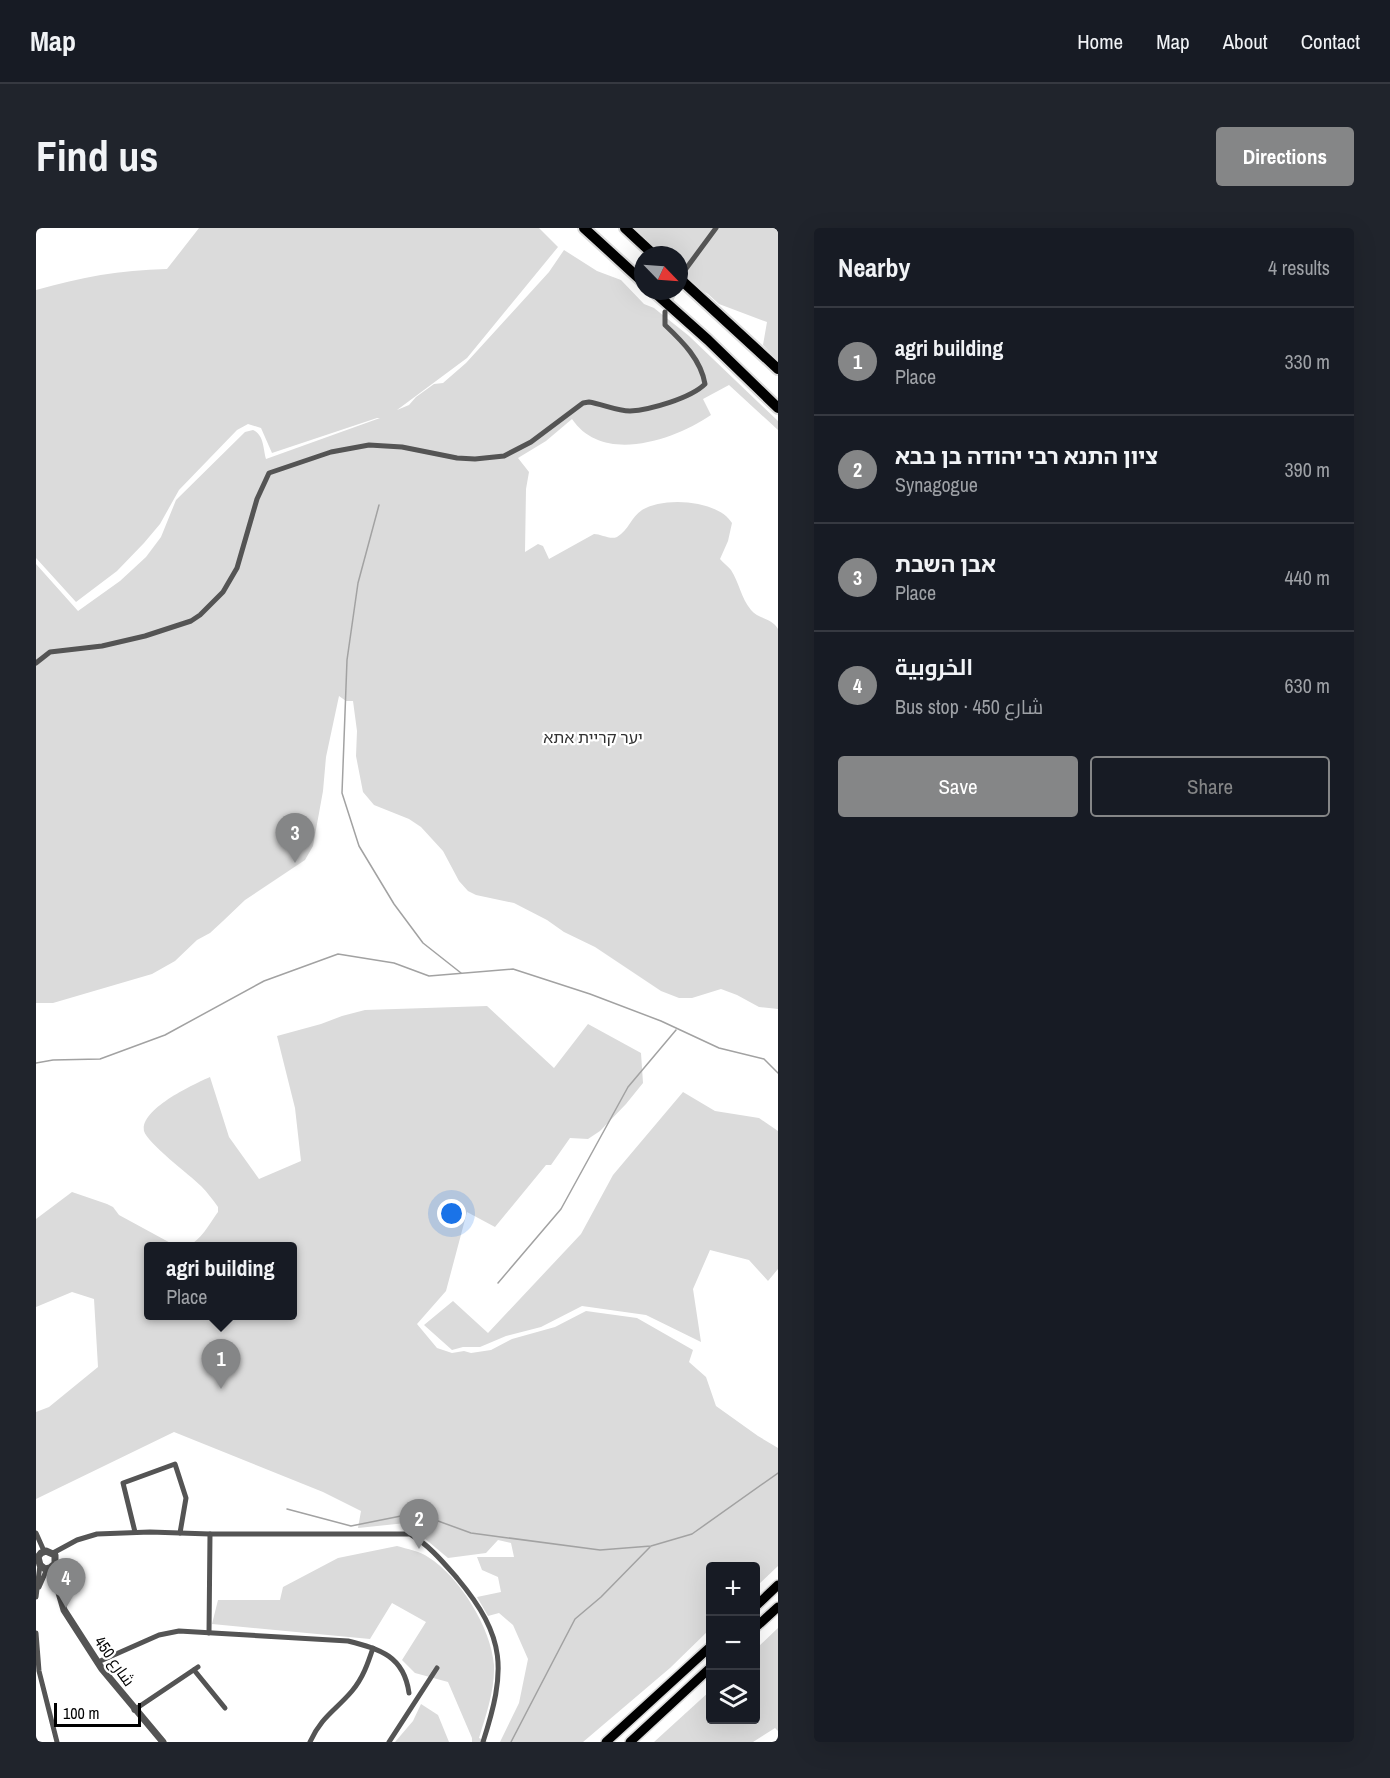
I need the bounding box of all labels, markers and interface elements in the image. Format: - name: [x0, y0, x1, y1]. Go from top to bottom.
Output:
- text: Map: [30, 22, 76, 60]
- text: Home: [1077, 27, 1123, 56]
- text: Map: [1156, 27, 1190, 56]
- text: About: [1223, 27, 1268, 56]
- text: Contact: [1301, 27, 1360, 56]
- button: Directions: [1216, 127, 1354, 186]
- text: Find us: [36, 128, 158, 184]
- north arrow: [634, 246, 688, 300]
- text: Nearby: [838, 250, 910, 285]
- text: 4 results: [1268, 254, 1330, 281]
- text: agri building: [895, 333, 1003, 363]
- text: 1: [853, 348, 862, 375]
- text: 330 m: [1284, 348, 1330, 375]
- text: Place: [895, 363, 936, 390]
- text: ציון התנא רבי יהודה בן בבא: [895, 441, 1158, 471]
- text: 2: [853, 456, 862, 483]
- text: 390 m: [1284, 456, 1330, 483]
- text: Synagogue: [895, 471, 978, 498]
- text: אבן השבת: [895, 549, 996, 579]
- text: 3: [853, 564, 862, 591]
- text: 440 m: [1284, 564, 1330, 591]
- text: Place: [895, 579, 936, 606]
- text: الخروبية: [895, 652, 973, 682]
- text: 4: [853, 672, 862, 699]
- text: 630 m: [1284, 672, 1330, 699]
- text: Bus stop · شارع 450: [895, 693, 1043, 720]
- park label: יער קריית אתא: [543, 726, 643, 748]
- button: Save: [838, 756, 1078, 817]
- button: Share: [1090, 756, 1330, 817]
- pin: 3: [276, 814, 314, 863]
- your location: [437, 1199, 466, 1228]
- popup: [144, 1242, 297, 1320]
- text: agri building: [166, 1253, 275, 1283]
- text: Place: [166, 1283, 207, 1310]
- pin: 1: [202, 1340, 240, 1389]
- pin: 2: [400, 1500, 439, 1549]
- pin: 4: [46, 1558, 86, 1608]
- map controls: [706, 1562, 760, 1724]
- button: +: [706, 1562, 760, 1616]
- button: −: [706, 1616, 760, 1670]
- street label: شارع 450: [89, 1632, 140, 1691]
- button: layers: [706, 1670, 760, 1724]
- scale bar: [54, 1700, 141, 1728]
- text: 100 m: [63, 1702, 99, 1724]

